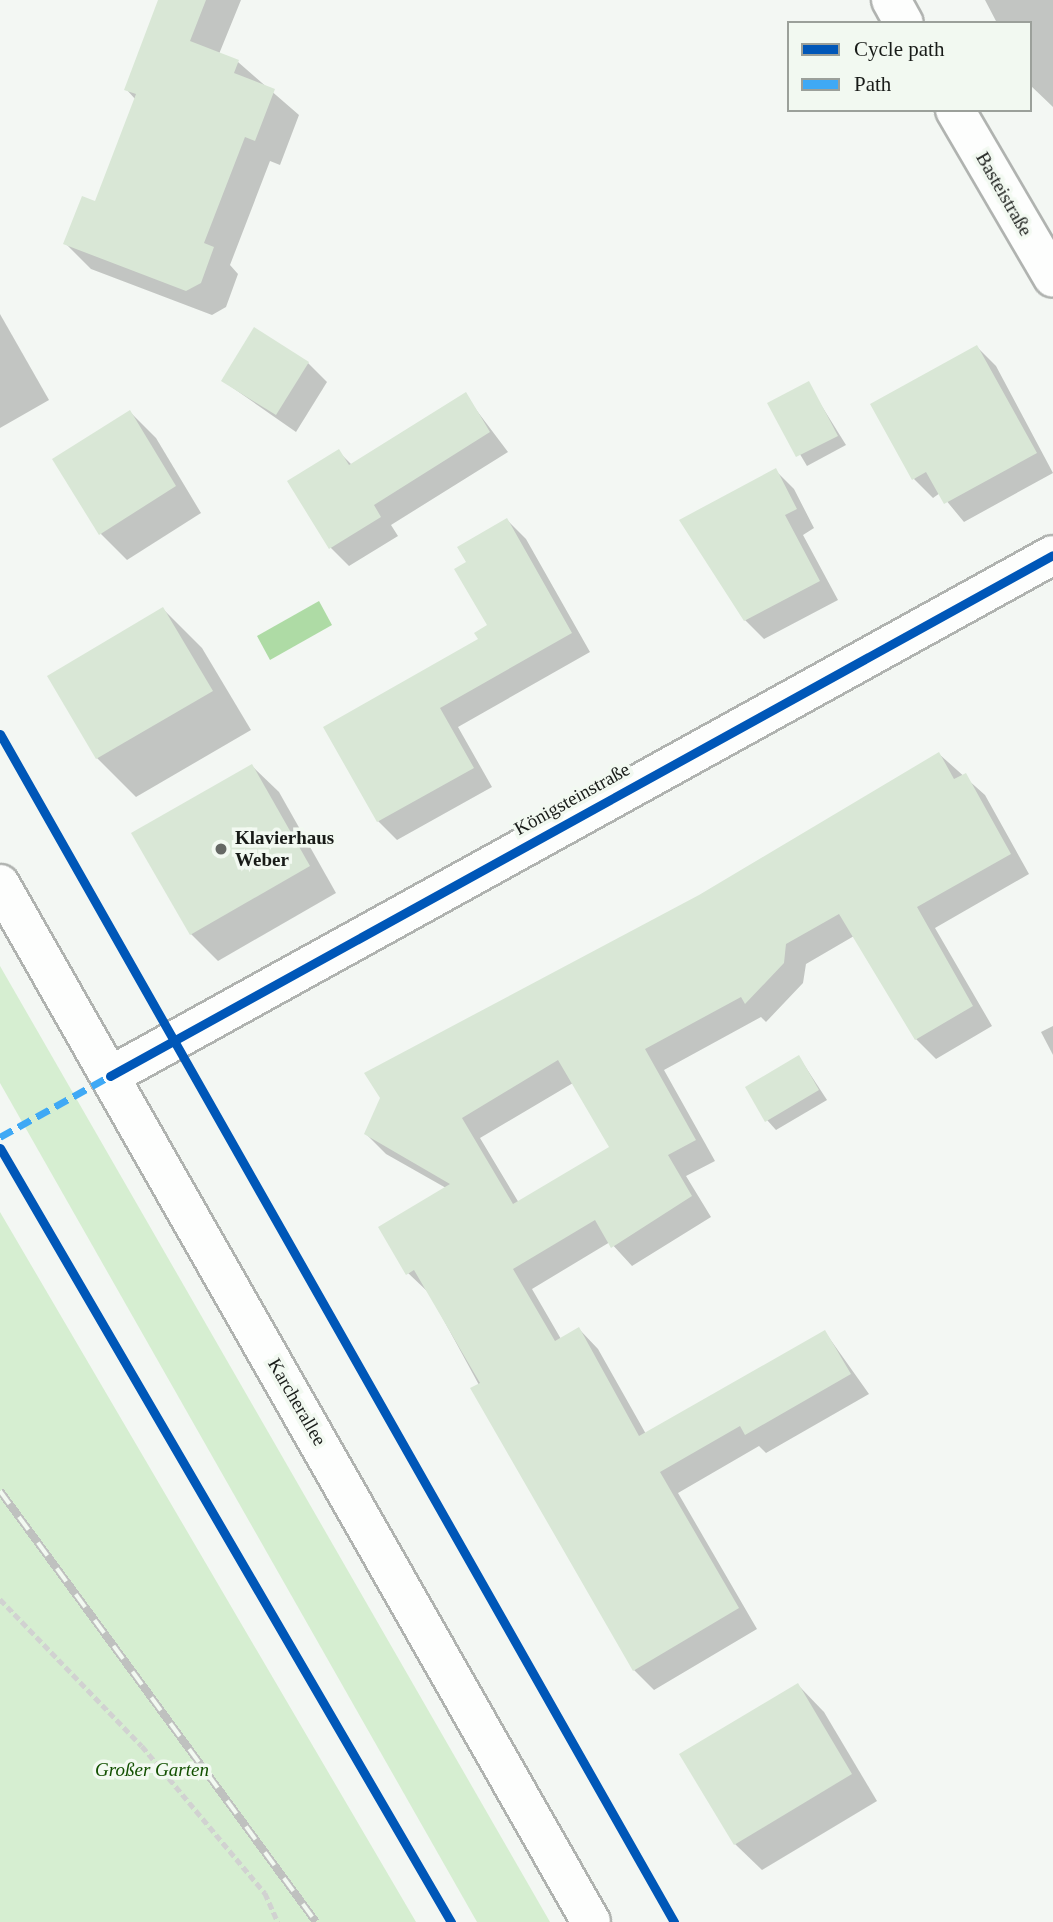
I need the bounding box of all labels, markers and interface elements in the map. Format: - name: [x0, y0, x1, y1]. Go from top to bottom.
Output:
- legend: [787, 21, 1032, 112]
- text: Cycle path: [854, 37, 944, 61]
- text: Path: [854, 72, 891, 96]
- street label: Basteistraße: [971, 148, 1037, 240]
- street label: Königsteinstraße: [510, 758, 634, 840]
- place label: Klavierhaus Weber: [235, 827, 334, 871]
- marker: Klavierhaus Weber: [213, 841, 229, 857]
- street label: Karcherallee: [263, 1354, 331, 1450]
- park label: Großer Garten: [95, 1759, 209, 1781]

